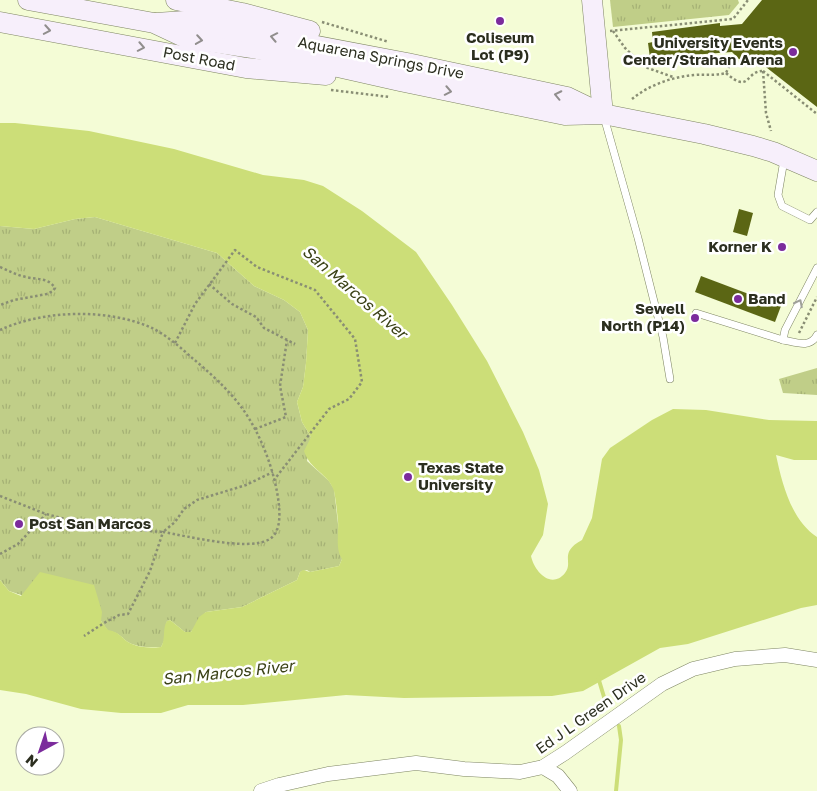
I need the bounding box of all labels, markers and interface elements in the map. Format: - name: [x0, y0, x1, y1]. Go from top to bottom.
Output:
- marker: Coliseum Lot (P9): [494, 15, 506, 27]
- one-way arrow: [42, 24, 51, 34]
- place label: Coliseum Lot (P9): [466, 28, 534, 63]
- one-way arrow: [269, 32, 278, 42]
- street label: Aquarena Springs Drive: [297, 32, 466, 82]
- place label: University Events Center/Strahan Arena: [623, 33, 783, 68]
- one-way arrow: [195, 35, 204, 45]
- one-way arrow: [137, 42, 146, 52]
- street label: Post Road: [162, 42, 237, 74]
- marker: University Events Center/Strahan Arena: [787, 46, 799, 58]
- one-way arrow: [443, 85, 452, 96]
- one-way arrow: [554, 90, 563, 101]
- place label: Korner K: [708, 237, 772, 255]
- water label: San Marcos River: [299, 241, 413, 345]
- marker: Korner K: [776, 241, 788, 253]
- place label: Band: [748, 289, 786, 307]
- marker: Band: [732, 293, 744, 305]
- place label: Sewell North (P14): [601, 299, 685, 334]
- one-way arrow: [793, 300, 803, 309]
- marker: Sewell North (P14): [689, 312, 701, 324]
- place label: Texas State University: [418, 458, 504, 493]
- marker: Texas State University: [402, 471, 414, 483]
- place label: Post San Marcos: [29, 514, 151, 532]
- marker: Post San Marcos: [13, 518, 25, 530]
- water label: San Marcos River: [161, 655, 297, 689]
- street label: Ed J L Green Drive: [532, 667, 649, 757]
- north arrow: [15, 726, 65, 776]
- text: N: [22, 751, 41, 771]

